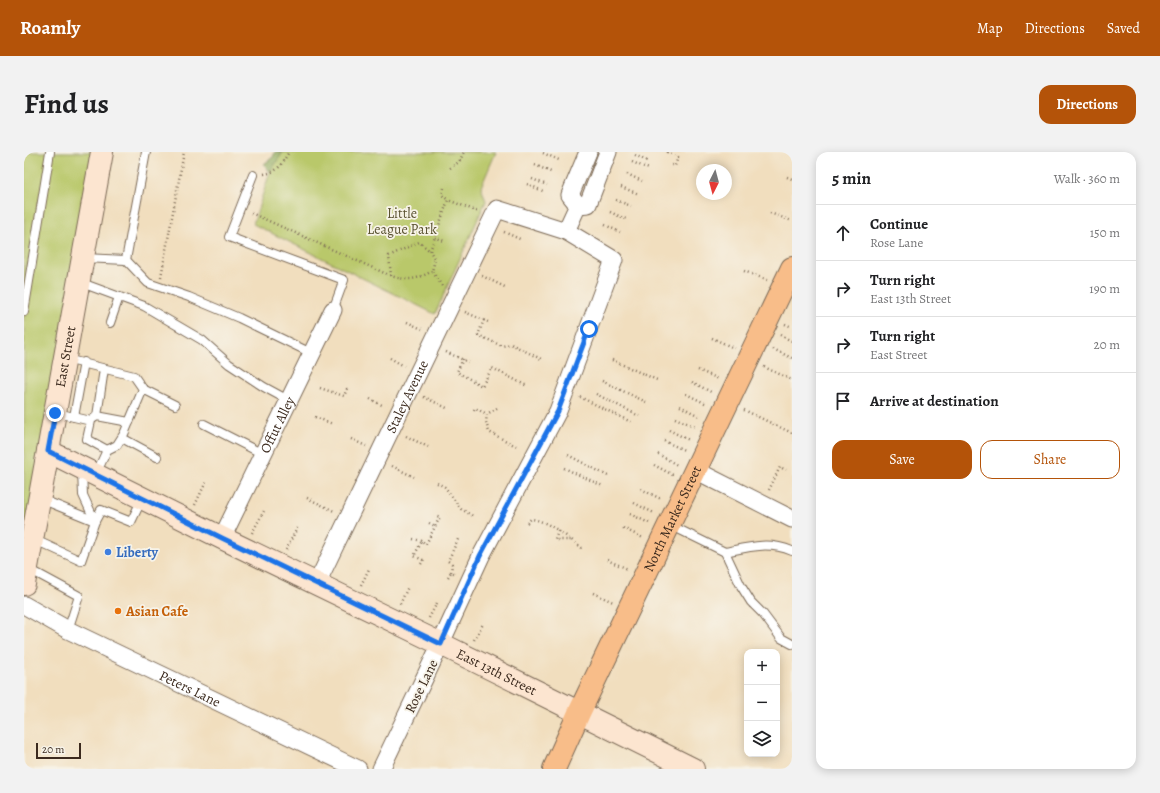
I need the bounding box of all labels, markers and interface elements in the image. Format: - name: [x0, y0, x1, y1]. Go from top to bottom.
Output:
- text: Roamly: [20, 15, 80, 41]
- text: Map: [977, 19, 1003, 38]
- text: Directions: [1025, 19, 1085, 38]
- text: Saved: [1107, 19, 1140, 38]
- text: Find us: [24, 85, 109, 123]
- button: Directions: [1039, 85, 1136, 124]
- north arrow: [696, 164, 732, 200]
- text: 5 min: [832, 167, 871, 190]
- text: Walk · 360 m: [1054, 170, 1120, 187]
- park label: Little League Park: [367, 204, 437, 239]
- text: Continue: [870, 214, 928, 234]
- icon: ahead: [832, 222, 854, 244]
- text: 150 m: [1090, 224, 1120, 241]
- text: Rose Lane: [870, 234, 923, 251]
- text: Turn right: [870, 270, 935, 290]
- icon: right: [832, 278, 854, 300]
- text: 190 m: [1089, 280, 1120, 297]
- text: East 13th Street: [870, 290, 951, 307]
- route start: [580, 320, 598, 338]
- street label: East Street: [51, 324, 80, 389]
- text: Turn right: [870, 326, 935, 346]
- icon: right: [832, 334, 854, 356]
- text: 20 m: [1094, 336, 1120, 353]
- text: East Street: [870, 346, 928, 363]
- street label: Staley Avenue: [382, 357, 433, 436]
- icon: arrive: [832, 390, 854, 412]
- text: Arrive at destination: [870, 391, 999, 411]
- street label: Offut Alley: [256, 393, 300, 456]
- route end: [46, 404, 64, 422]
- button: Save: [832, 440, 972, 479]
- button: Share: [980, 440, 1120, 479]
- street label: North Market Street: [639, 462, 706, 575]
- place label: Liberty: [116, 543, 159, 562]
- marker: Liberty: [103, 547, 113, 557]
- place label: Asian Cafe: [125, 602, 189, 621]
- marker: Asian Cafe: [113, 606, 123, 616]
- street label: East 13th Street: [453, 644, 540, 700]
- map controls: [744, 649, 780, 757]
- button: +: [744, 649, 780, 685]
- street label: Rose Lane: [400, 656, 443, 716]
- street label: Peters Lane: [156, 666, 224, 712]
- button: −: [744, 685, 780, 721]
- button: layers: [744, 721, 780, 757]
- scale bar: [36, 741, 81, 760]
- text: 20 m: [42, 742, 64, 757]

